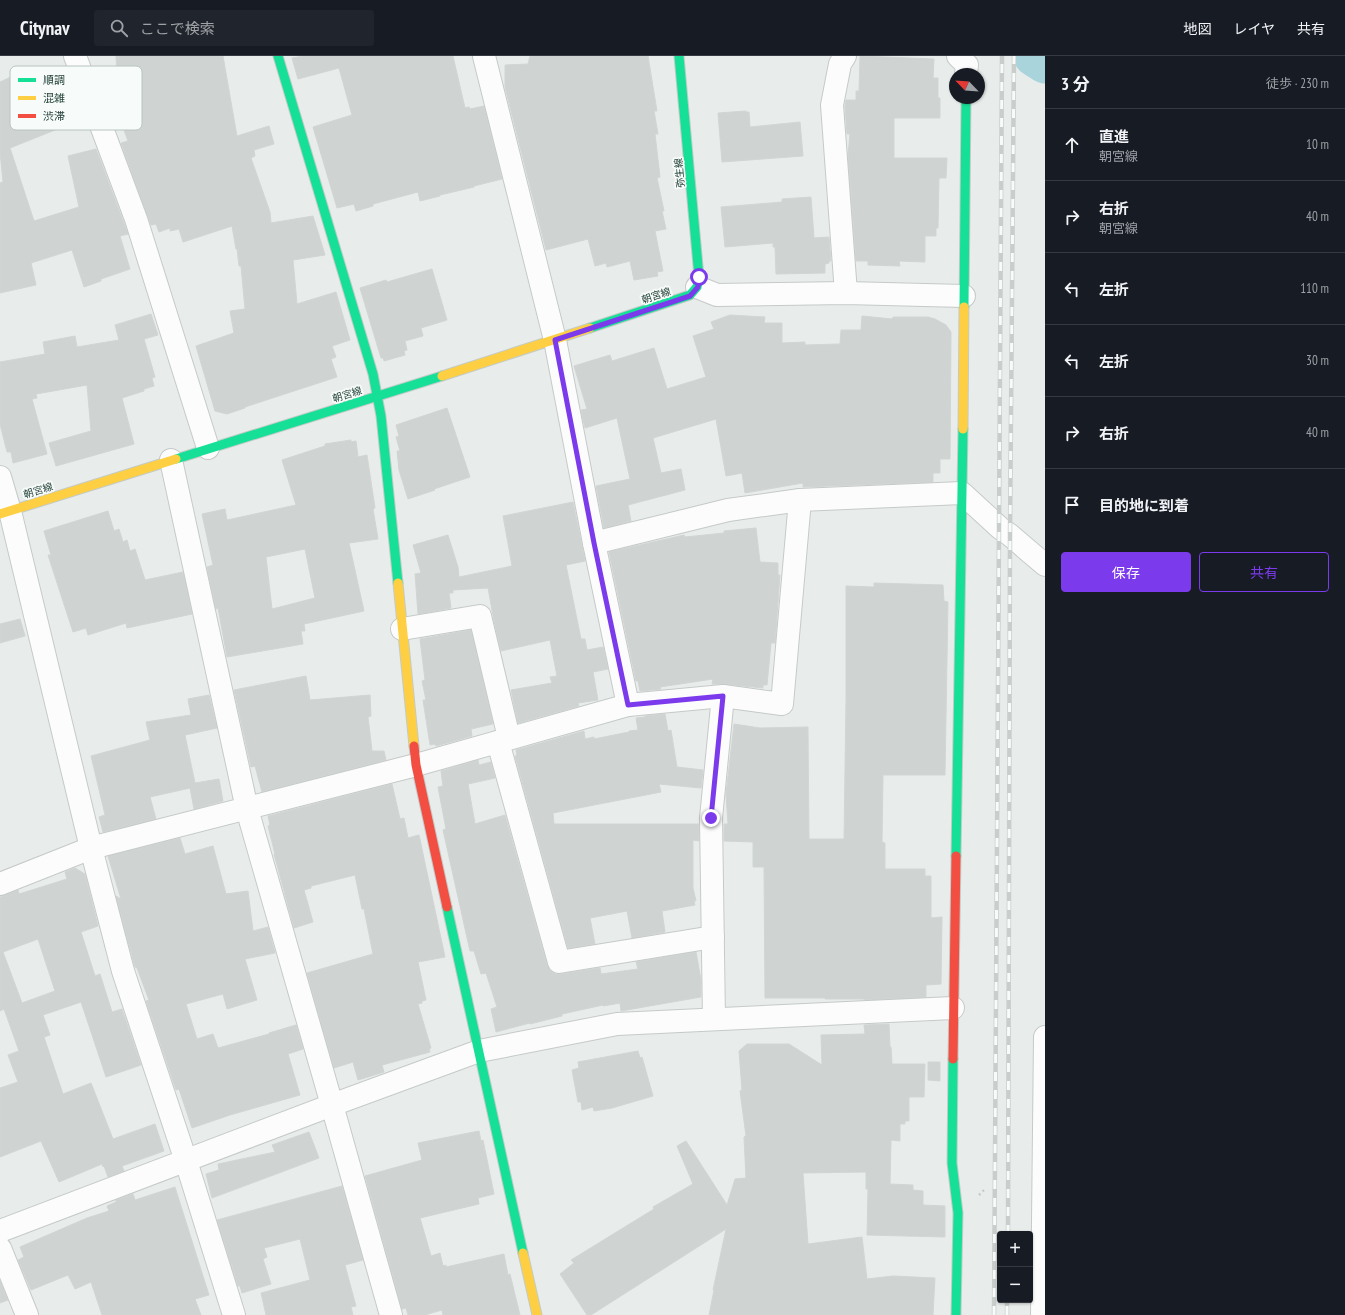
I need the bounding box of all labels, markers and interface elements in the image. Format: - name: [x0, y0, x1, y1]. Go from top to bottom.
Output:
- search box: [94, 10, 374, 46]
- text: Citynav: [20, 16, 70, 40]
- icon: search: [108, 17, 130, 39]
- text: ここで検索: [140, 19, 215, 38]
- text: 地図: [1183, 20, 1211, 38]
- text: レイヤ: [1233, 20, 1275, 38]
- text: 共有: [1297, 20, 1325, 38]
- legend: [10, 66, 142, 130]
- north arrow: [949, 68, 985, 104]
- text: 順調: [43, 73, 65, 87]
- text: 3 分: [1061, 73, 1090, 95]
- text: 徒歩 · 230 m: [1266, 75, 1329, 92]
- text: 混雑: [43, 91, 65, 105]
- text: 渋滞: [43, 109, 65, 123]
- text: 直進: [1099, 127, 1129, 146]
- icon: ahead: [1061, 134, 1083, 156]
- text: 10 m: [1306, 136, 1329, 153]
- text: 朝宮線: [1099, 148, 1138, 165]
- street label: 弥生線: [672, 157, 687, 188]
- text: 右折: [1099, 199, 1129, 218]
- icon: right: [1061, 206, 1083, 228]
- text: 40 m: [1306, 208, 1329, 225]
- text: 朝宮線: [1099, 220, 1138, 237]
- route start: [690, 268, 708, 286]
- icon: left: [1061, 278, 1083, 300]
- text: 左折: [1099, 280, 1129, 299]
- text: 110 m: [1300, 280, 1329, 297]
- street label: 朝宮線: [640, 285, 672, 306]
- icon: left: [1061, 350, 1083, 372]
- text: 左折: [1099, 352, 1129, 371]
- text: 30 m: [1306, 352, 1329, 369]
- street label: 朝宮線: [331, 384, 363, 405]
- icon: right: [1061, 422, 1083, 444]
- text: 右折: [1099, 424, 1129, 443]
- text: 40 m: [1306, 424, 1329, 441]
- street label: 朝宮線: [22, 480, 54, 501]
- icon: arrive: [1061, 494, 1083, 516]
- text: 目的地に到着: [1099, 496, 1189, 515]
- button: 保存: [1061, 552, 1191, 592]
- button: 共有: [1199, 552, 1329, 592]
- route end: [702, 809, 720, 827]
- map controls: [997, 1231, 1033, 1303]
- button: +: [997, 1231, 1033, 1267]
- button: −: [997, 1267, 1033, 1303]

